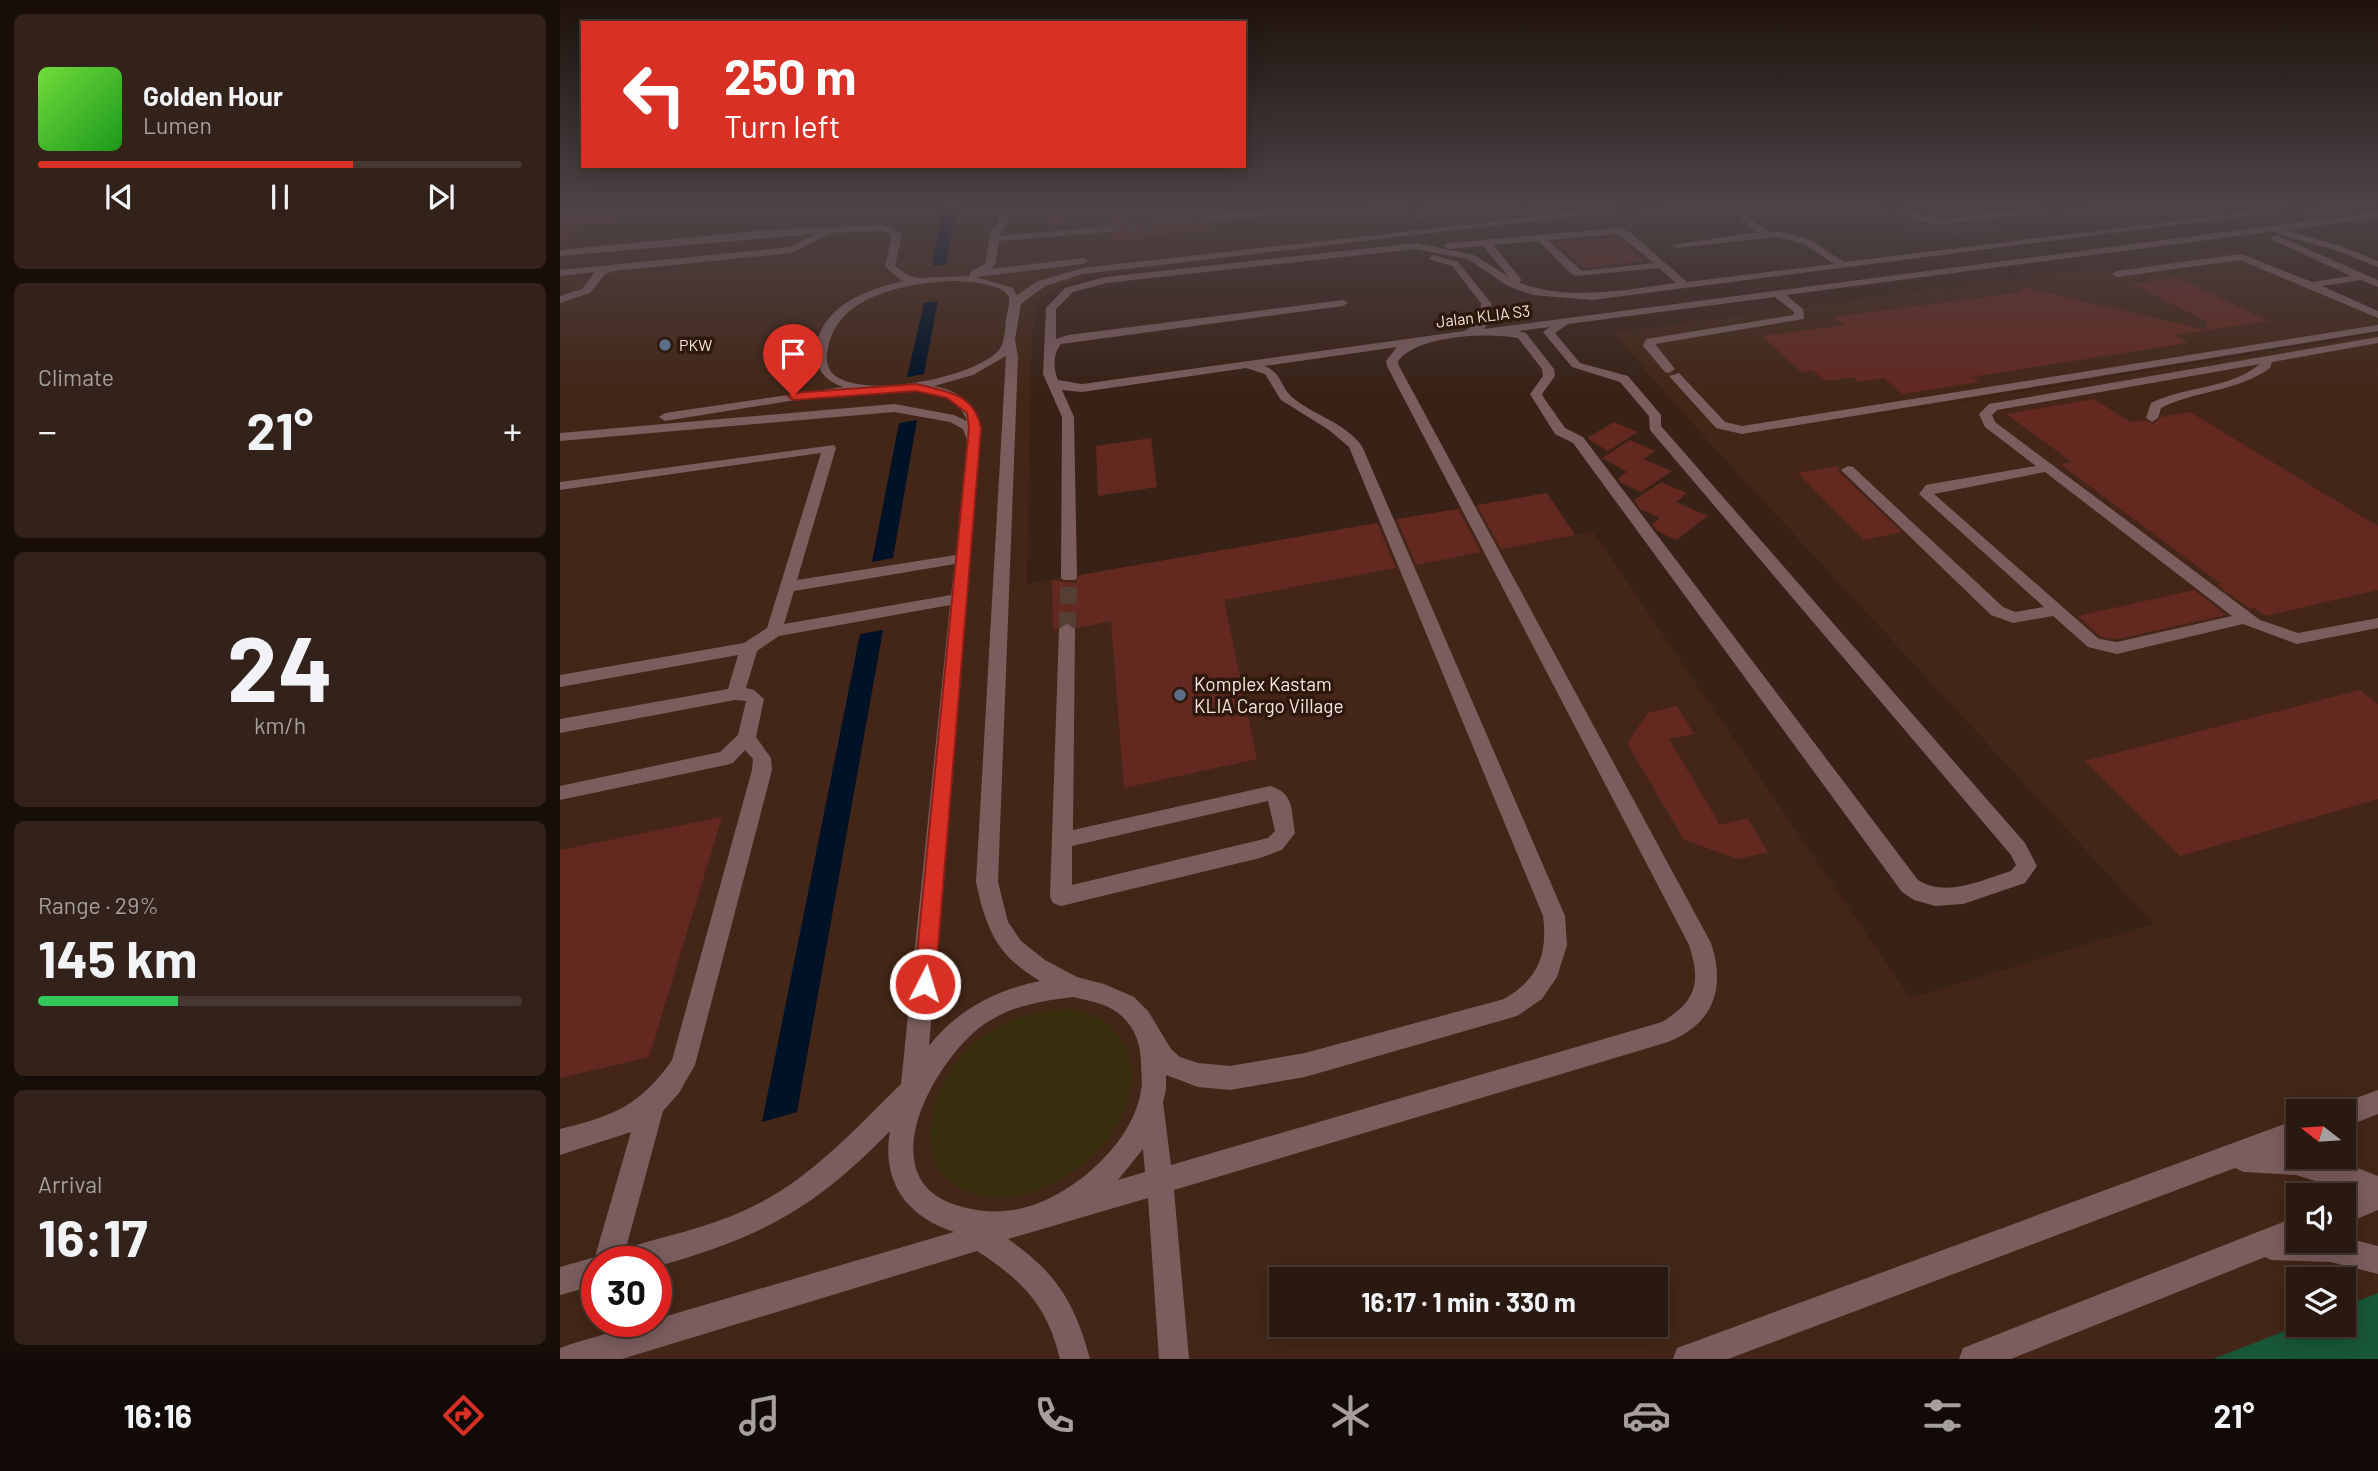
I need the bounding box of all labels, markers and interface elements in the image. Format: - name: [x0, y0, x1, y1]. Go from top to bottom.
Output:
- text: 250 m: [724, 46, 857, 105]
- icon: left: [609, 49, 700, 140]
- text: Golden Hour: [143, 80, 283, 111]
- text: Turn left: [724, 106, 841, 144]
- text: Lumen: [143, 111, 212, 139]
- icon: previous: [100, 178, 138, 216]
- icon: pause: [261, 178, 299, 216]
- icon: next: [422, 178, 460, 216]
- street label: Jalan KLIA S3: [1435, 300, 1531, 331]
- pin: [763, 324, 823, 396]
- place label: PKW: [679, 335, 712, 354]
- icon: arrive: [774, 335, 812, 373]
- marker: PKW: [657, 337, 673, 353]
- text: Climate: [38, 363, 114, 391]
- text: 21°: [247, 398, 313, 460]
- text: −: [38, 407, 57, 453]
- text: +: [503, 407, 522, 453]
- text: 24: [227, 611, 333, 720]
- place label: Komplex Kastam KLIA Cargo Village: [1194, 672, 1344, 717]
- marker: Komplex Kastam KLIA Cargo Village: [1172, 687, 1188, 703]
- text: km/h: [254, 711, 306, 739]
- text: Range · 29%: [38, 891, 159, 919]
- text: 145 km: [38, 926, 197, 988]
- position arrow: [888, 947, 962, 1021]
- north arrow: [2286, 1099, 2356, 1169]
- map controls: [2286, 1099, 2356, 1337]
- text: Arrival: [38, 1170, 102, 1198]
- button: sound: [2286, 1183, 2356, 1253]
- text: 16:17: [38, 1205, 147, 1267]
- speed limit sign: 30: [581, 1246, 672, 1337]
- button: layers: [2286, 1267, 2356, 1337]
- text: 16:17 · 1 min · 330 m: [1361, 1286, 1576, 1317]
- icon: directions: [439, 1391, 488, 1440]
- icon: music: [735, 1391, 784, 1440]
- icon: phone: [1030, 1391, 1079, 1440]
- icon: climate: [1326, 1391, 1375, 1440]
- icon: car: [1622, 1391, 1671, 1440]
- icon: filters: [1918, 1391, 1967, 1440]
- text: 16:16: [123, 1396, 192, 1434]
- text: 21°: [2213, 1396, 2255, 1434]

